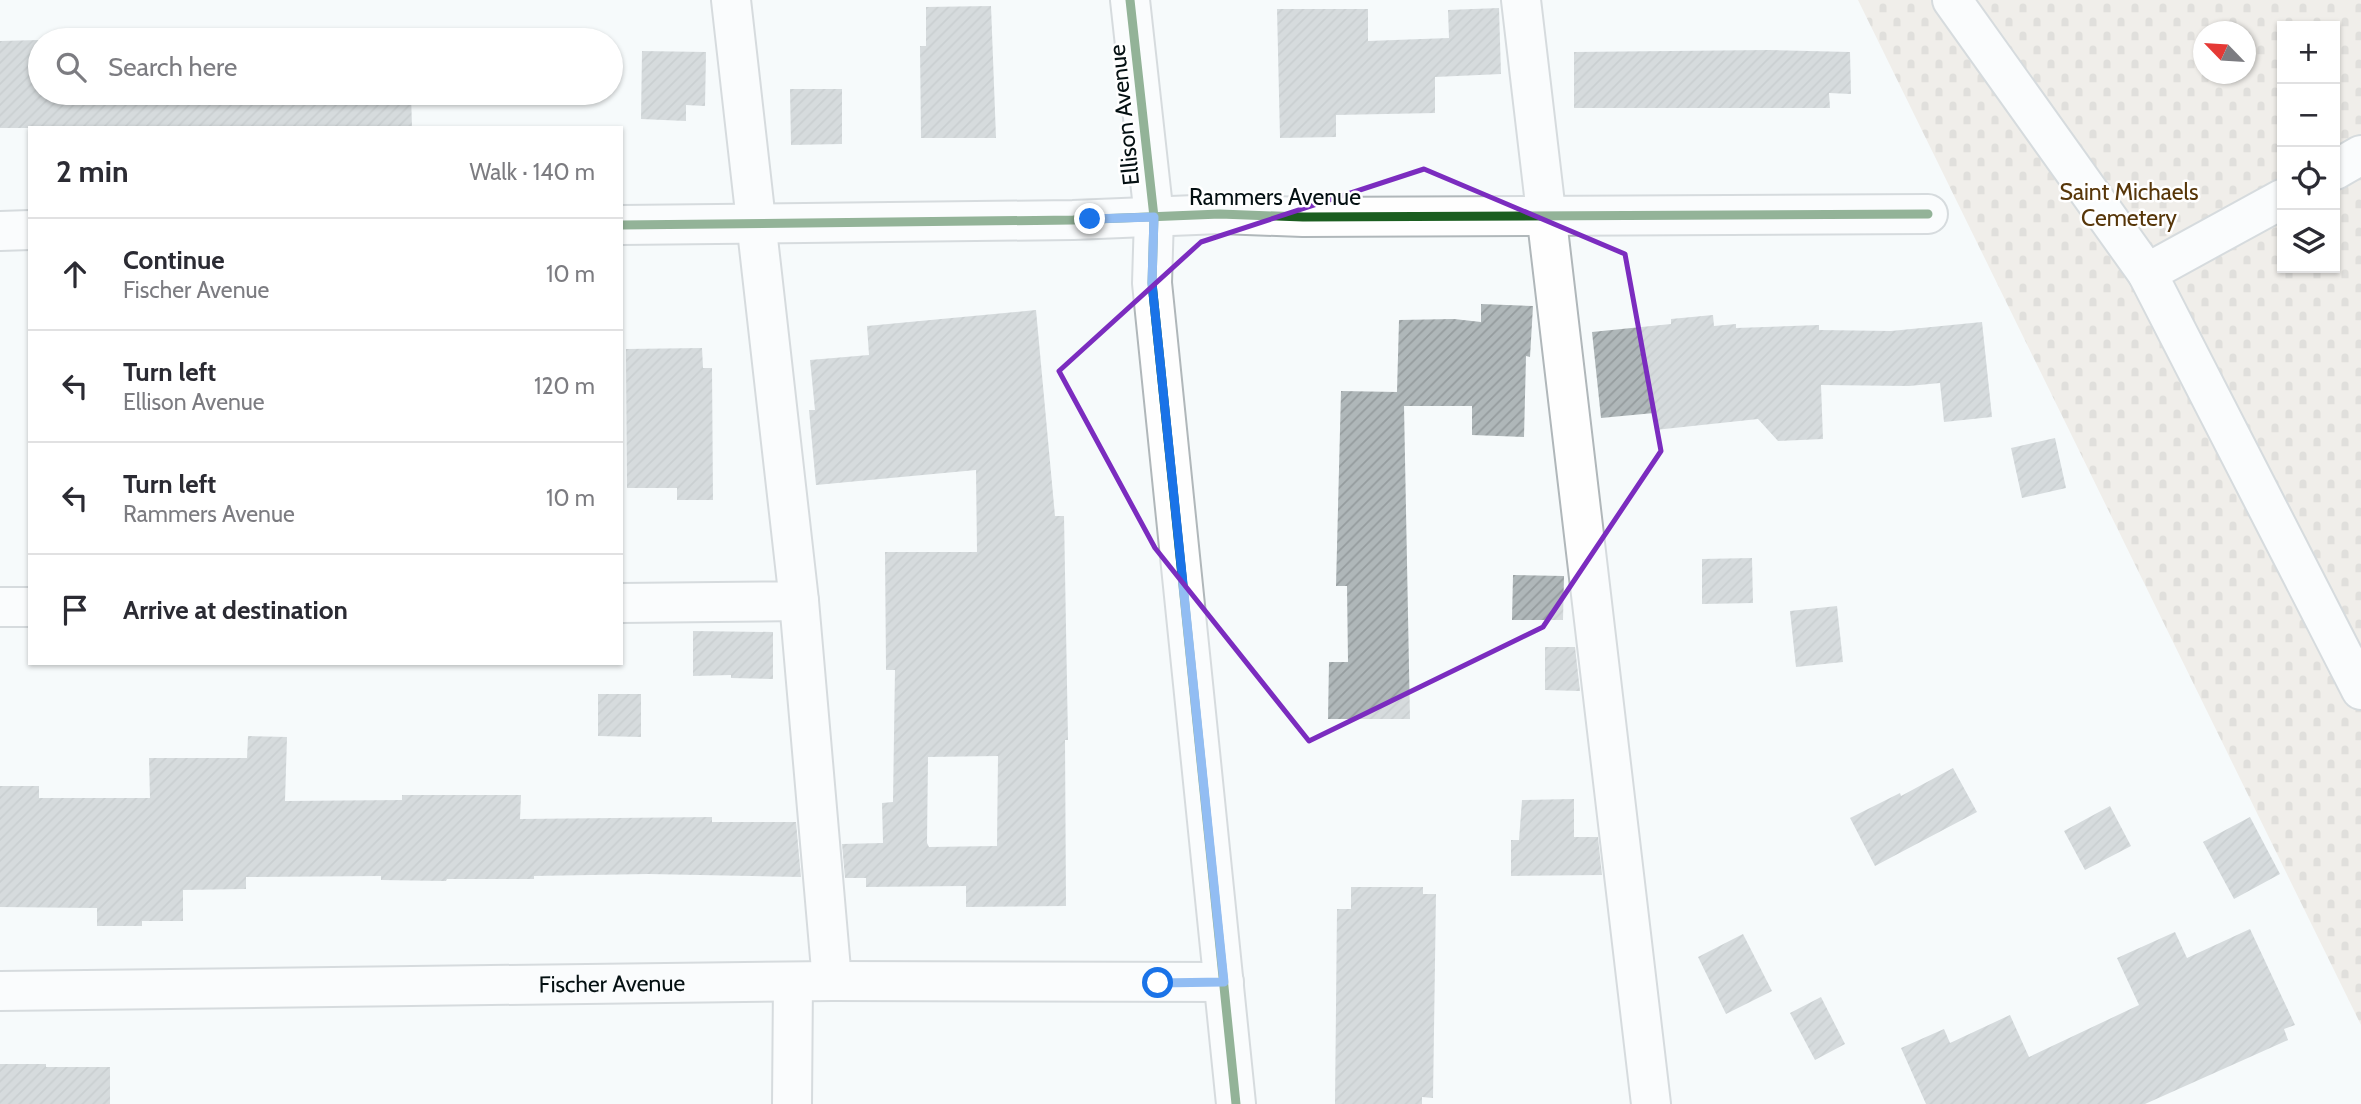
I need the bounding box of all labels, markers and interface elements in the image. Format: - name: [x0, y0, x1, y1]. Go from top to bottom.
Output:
- north arrow: [2193, 21, 2256, 84]
- map controls: [2277, 21, 2340, 273]
- button: +: [2277, 21, 2340, 84]
- search box: [28, 28, 623, 105]
- street label: Ellison Avenue: [1103, 43, 1145, 187]
- icon: search: [52, 48, 90, 86]
- text: Search here: [108, 51, 237, 83]
- button: −: [2277, 84, 2340, 147]
- button: locate: [2277, 147, 2340, 210]
- text: 2 min: [56, 153, 128, 190]
- text: Walk · 140 m: [469, 158, 595, 186]
- park label: Saint Michaels Cemetery: [2060, 178, 2198, 232]
- street label: Rammers Avenue: [1189, 183, 1361, 211]
- route end: [1074, 203, 1105, 234]
- button: layers: [2277, 210, 2340, 273]
- text: Continue: [123, 244, 225, 276]
- icon: ahead: [56, 255, 94, 293]
- text: 10 m: [546, 260, 595, 288]
- text: Fischer Avenue: [123, 276, 269, 304]
- text: Turn left: [123, 356, 216, 388]
- icon: left: [56, 367, 94, 405]
- text: 120 m: [534, 372, 595, 400]
- text: Ellison Avenue: [123, 388, 265, 416]
- text: Turn left: [123, 468, 216, 500]
- icon: left: [56, 479, 94, 517]
- text: 10 m: [546, 484, 595, 512]
- text: Rammers Avenue: [123, 500, 295, 528]
- icon: arrive: [56, 591, 94, 629]
- text: Arrive at destination: [123, 594, 348, 626]
- route start: [1142, 967, 1173, 998]
- street label: Fischer Avenue: [539, 969, 686, 999]

